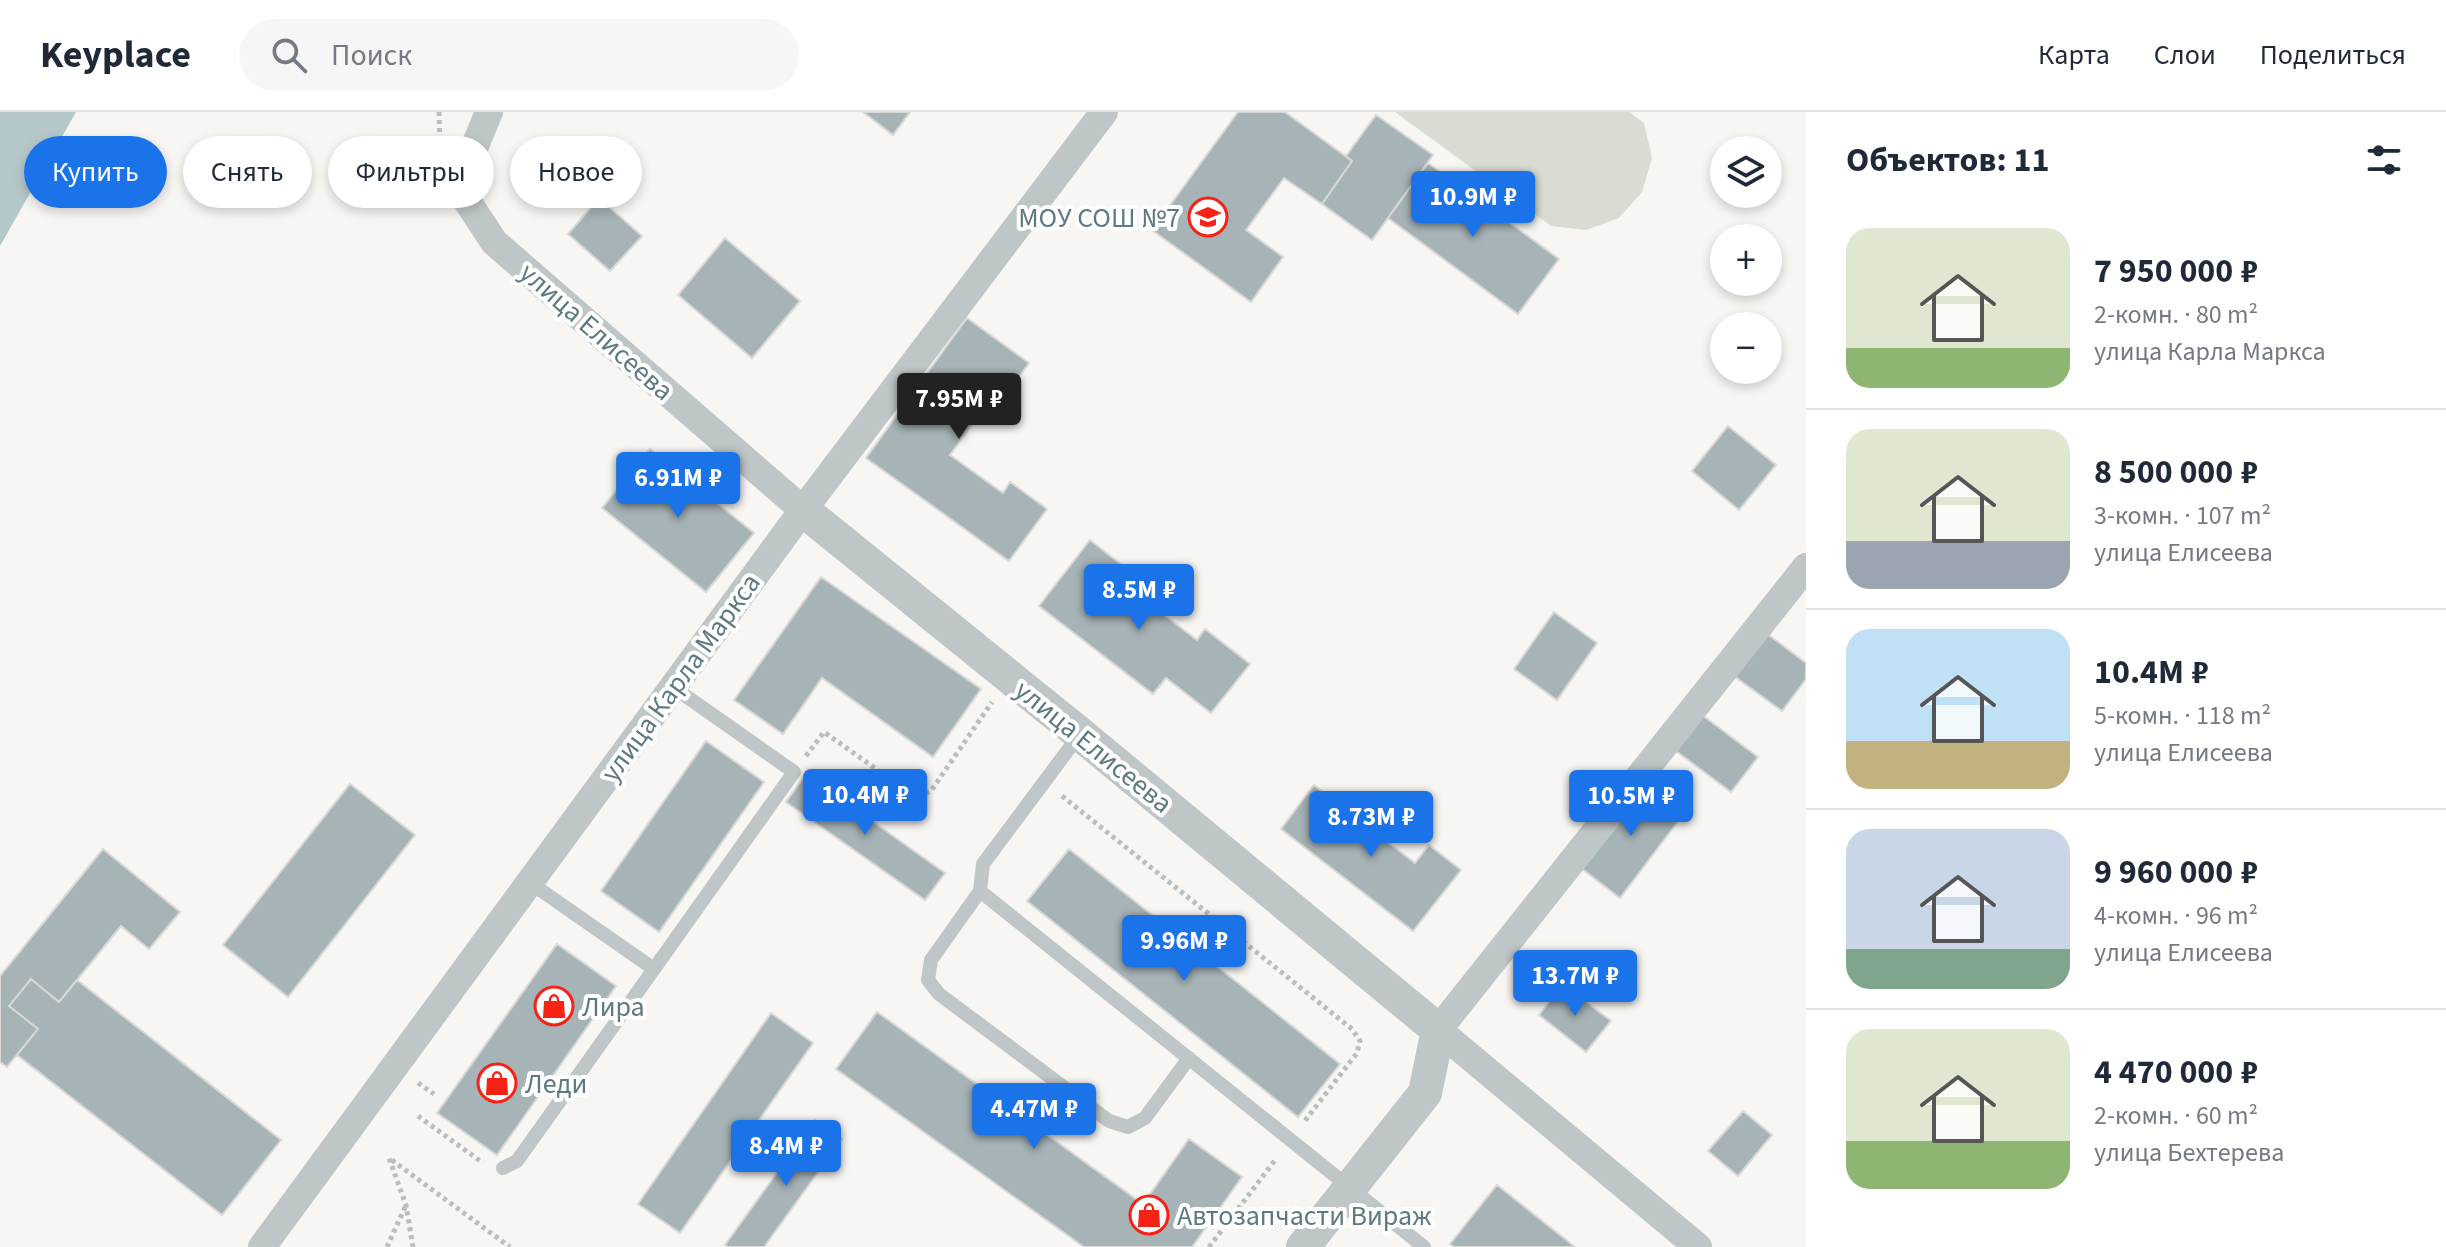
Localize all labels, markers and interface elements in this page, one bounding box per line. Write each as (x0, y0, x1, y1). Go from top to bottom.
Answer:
search box (239, 19, 799, 91)
text: Keyplace (40, 28, 191, 82)
icon: search (267, 33, 311, 77)
text: Поиск (331, 34, 412, 77)
text: Карта (2038, 35, 2110, 75)
text: Слои (2154, 35, 2216, 75)
text: Поделиться (2260, 35, 2406, 75)
chip: Купить (24, 136, 167, 208)
chip: Снять (183, 136, 312, 208)
chip: Фильтры (328, 136, 494, 208)
chip: Новое (510, 136, 642, 208)
map controls (1710, 136, 1782, 384)
button: layers (1710, 136, 1782, 208)
text: Объектов: 11 (1846, 136, 2049, 185)
icon: filters (2362, 138, 2406, 182)
pin: 10.9M ₽ (1399, 171, 1547, 239)
text: 10.9M ₽ (1429, 178, 1517, 215)
school or university icon: МОУ СОШ №7 (1187, 196, 1229, 238)
place label: МОУ СОШ №7 (1018, 198, 1180, 238)
button: + (1710, 224, 1782, 296)
text: 7 950 000 ₽ (2094, 247, 2258, 296)
street label: улица Елисеева (510, 253, 682, 410)
icon: home (1910, 260, 2006, 356)
text: 2-комн. · 80 m² (2094, 296, 2258, 333)
button: − (1710, 312, 1782, 384)
text: улица Карла Маркса (2094, 333, 2326, 370)
pin: 7.95M ₽ (885, 373, 1033, 441)
text: 7.95M ₽ (915, 380, 1003, 417)
text: 8 500 000 ₽ (2094, 448, 2258, 497)
pin: 6.91M ₽ (604, 452, 752, 520)
text: 6.91M ₽ (634, 459, 722, 496)
icon: home (1910, 461, 2006, 557)
text: 3-комн. · 107 m² (2094, 497, 2271, 534)
text: улица Елисеева (2094, 534, 2273, 571)
pin: 8.5M ₽ (1074, 564, 1204, 632)
street label: улица Карла Маркса (591, 565, 770, 790)
text: 8.5M ₽ (1102, 571, 1176, 608)
text: 10.4M ₽ (2094, 648, 2209, 697)
icon: home (1910, 661, 2006, 757)
street label: улица Елисеева (1006, 671, 1181, 823)
text: 5-комн. · 118 m² (2094, 697, 2271, 734)
text: улица Елисеева (2094, 734, 2273, 771)
pin: 10.4M ₽ (791, 769, 939, 837)
pin: 10.5M ₽ (1557, 770, 1705, 838)
text: 10.4M ₽ (821, 776, 909, 813)
text: 10.5M ₽ (1587, 777, 1675, 814)
pin: 8.73M ₽ (1297, 791, 1445, 859)
text: 8.73M ₽ (1327, 798, 1415, 835)
text: 9 960 000 ₽ (2094, 848, 2258, 897)
icon: home (1910, 861, 2006, 957)
text: 4-комн. · 96 m² (2094, 897, 2258, 934)
pin: 9.96M ₽ (1110, 915, 1258, 983)
text: 9.96M ₽ (1140, 922, 1228, 959)
text: улица Елисеева (2094, 934, 2273, 971)
pin: 13.7M ₽ (1501, 950, 1649, 1018)
text: 13.7M ₽ (1531, 957, 1619, 994)
shop icon: Лира (533, 985, 575, 1027)
place label: Лира (582, 987, 645, 1027)
text: 4 470 000 ₽ (2094, 1048, 2258, 1097)
icon: home (1910, 1061, 2006, 1157)
shop icon: Леди (476, 1062, 518, 1104)
place label: Леди (525, 1064, 587, 1104)
pin: 4.47M ₽ (960, 1083, 1108, 1151)
text: 4.47M ₽ (990, 1090, 1078, 1127)
text: 2-комн. · 60 m² (2094, 1097, 2258, 1134)
pin: 8.4M ₽ (721, 1120, 851, 1188)
text: 8.4M ₽ (749, 1127, 823, 1164)
text: улица Бехтерева (2094, 1134, 2284, 1171)
shop icon: Автозапчасти Вираж (1128, 1194, 1170, 1236)
place label: Автозапчасти Вираж (1177, 1196, 1431, 1236)

